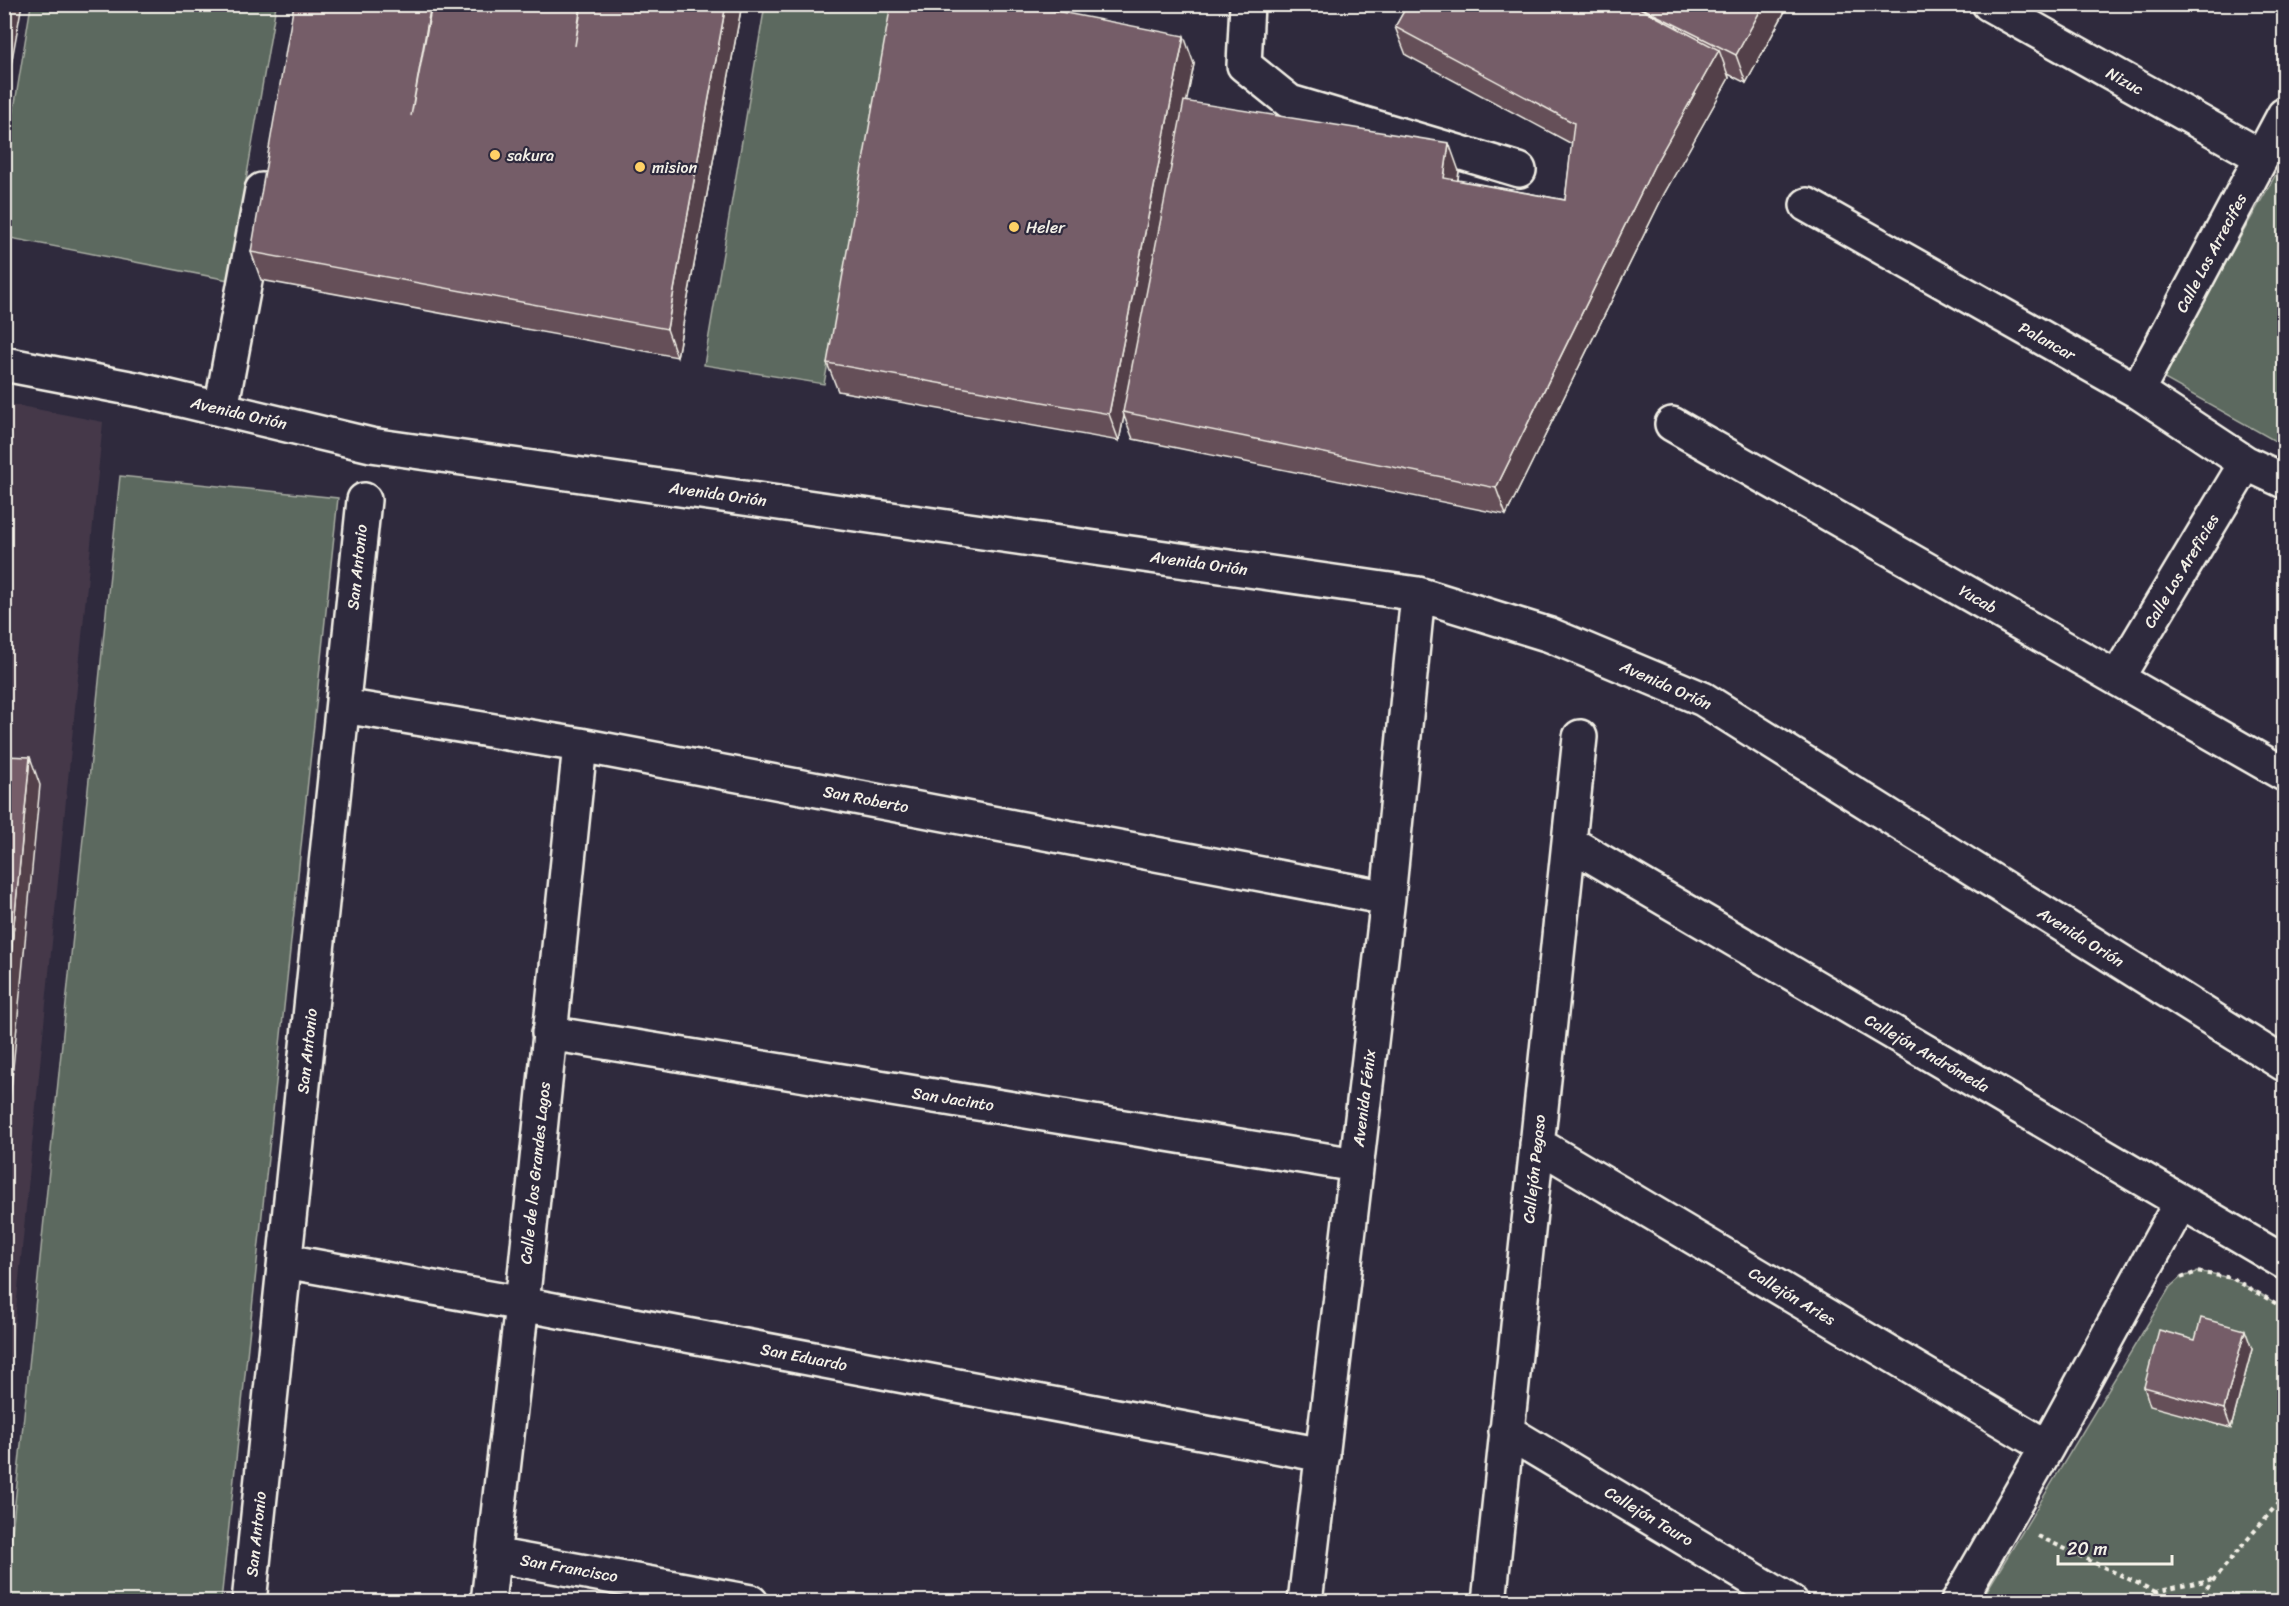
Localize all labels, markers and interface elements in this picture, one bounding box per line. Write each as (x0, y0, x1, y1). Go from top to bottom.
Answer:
street label: Nizuc (2101, 59, 2149, 103)
place label: sakura (506, 141, 554, 170)
marker: sakura (488, 148, 502, 162)
place label: mision (652, 153, 697, 182)
marker: mision (633, 160, 647, 174)
street label: Calle Los Arrecifes (2167, 187, 2255, 318)
place label: Heler (1026, 213, 1066, 242)
marker: Heler (1007, 220, 1021, 234)
street label: Palancar (2013, 313, 2082, 369)
street label: Avenida Orión (187, 388, 290, 438)
street label: Avenida Orión (667, 473, 769, 515)
street label: Calle Los Areficies (2135, 508, 2227, 634)
street label: San Antonio (338, 523, 376, 611)
street label: Avenida Orión (1148, 542, 1250, 584)
street label: Yucab (1953, 576, 2003, 622)
street label: Avenida Orión (1614, 651, 1717, 718)
street label: San Roberto (821, 777, 911, 821)
street label: Avenida Orión (2031, 898, 2131, 975)
street label: Callejón Andrómeda (1859, 1005, 1996, 1101)
street label: San Antonio (288, 1007, 326, 1095)
street label: Avenida Fénix (1344, 1047, 1384, 1149)
street label: San Jacinto (910, 1078, 996, 1120)
street label: Calle de los Grandes Lagos (511, 1080, 559, 1266)
street label: Callejón Pegaso (1514, 1113, 1554, 1225)
street label: Callejón Aries (1743, 1259, 1842, 1334)
street label: San Eduardo (758, 1334, 850, 1380)
street label: Callejón Tauro (1599, 1478, 1699, 1554)
street label: San Antonio (237, 1490, 275, 1578)
scale bar (2058, 1528, 2172, 1566)
text: 20 m (2067, 1533, 2107, 1565)
street label: San Francisco (518, 1545, 620, 1591)

